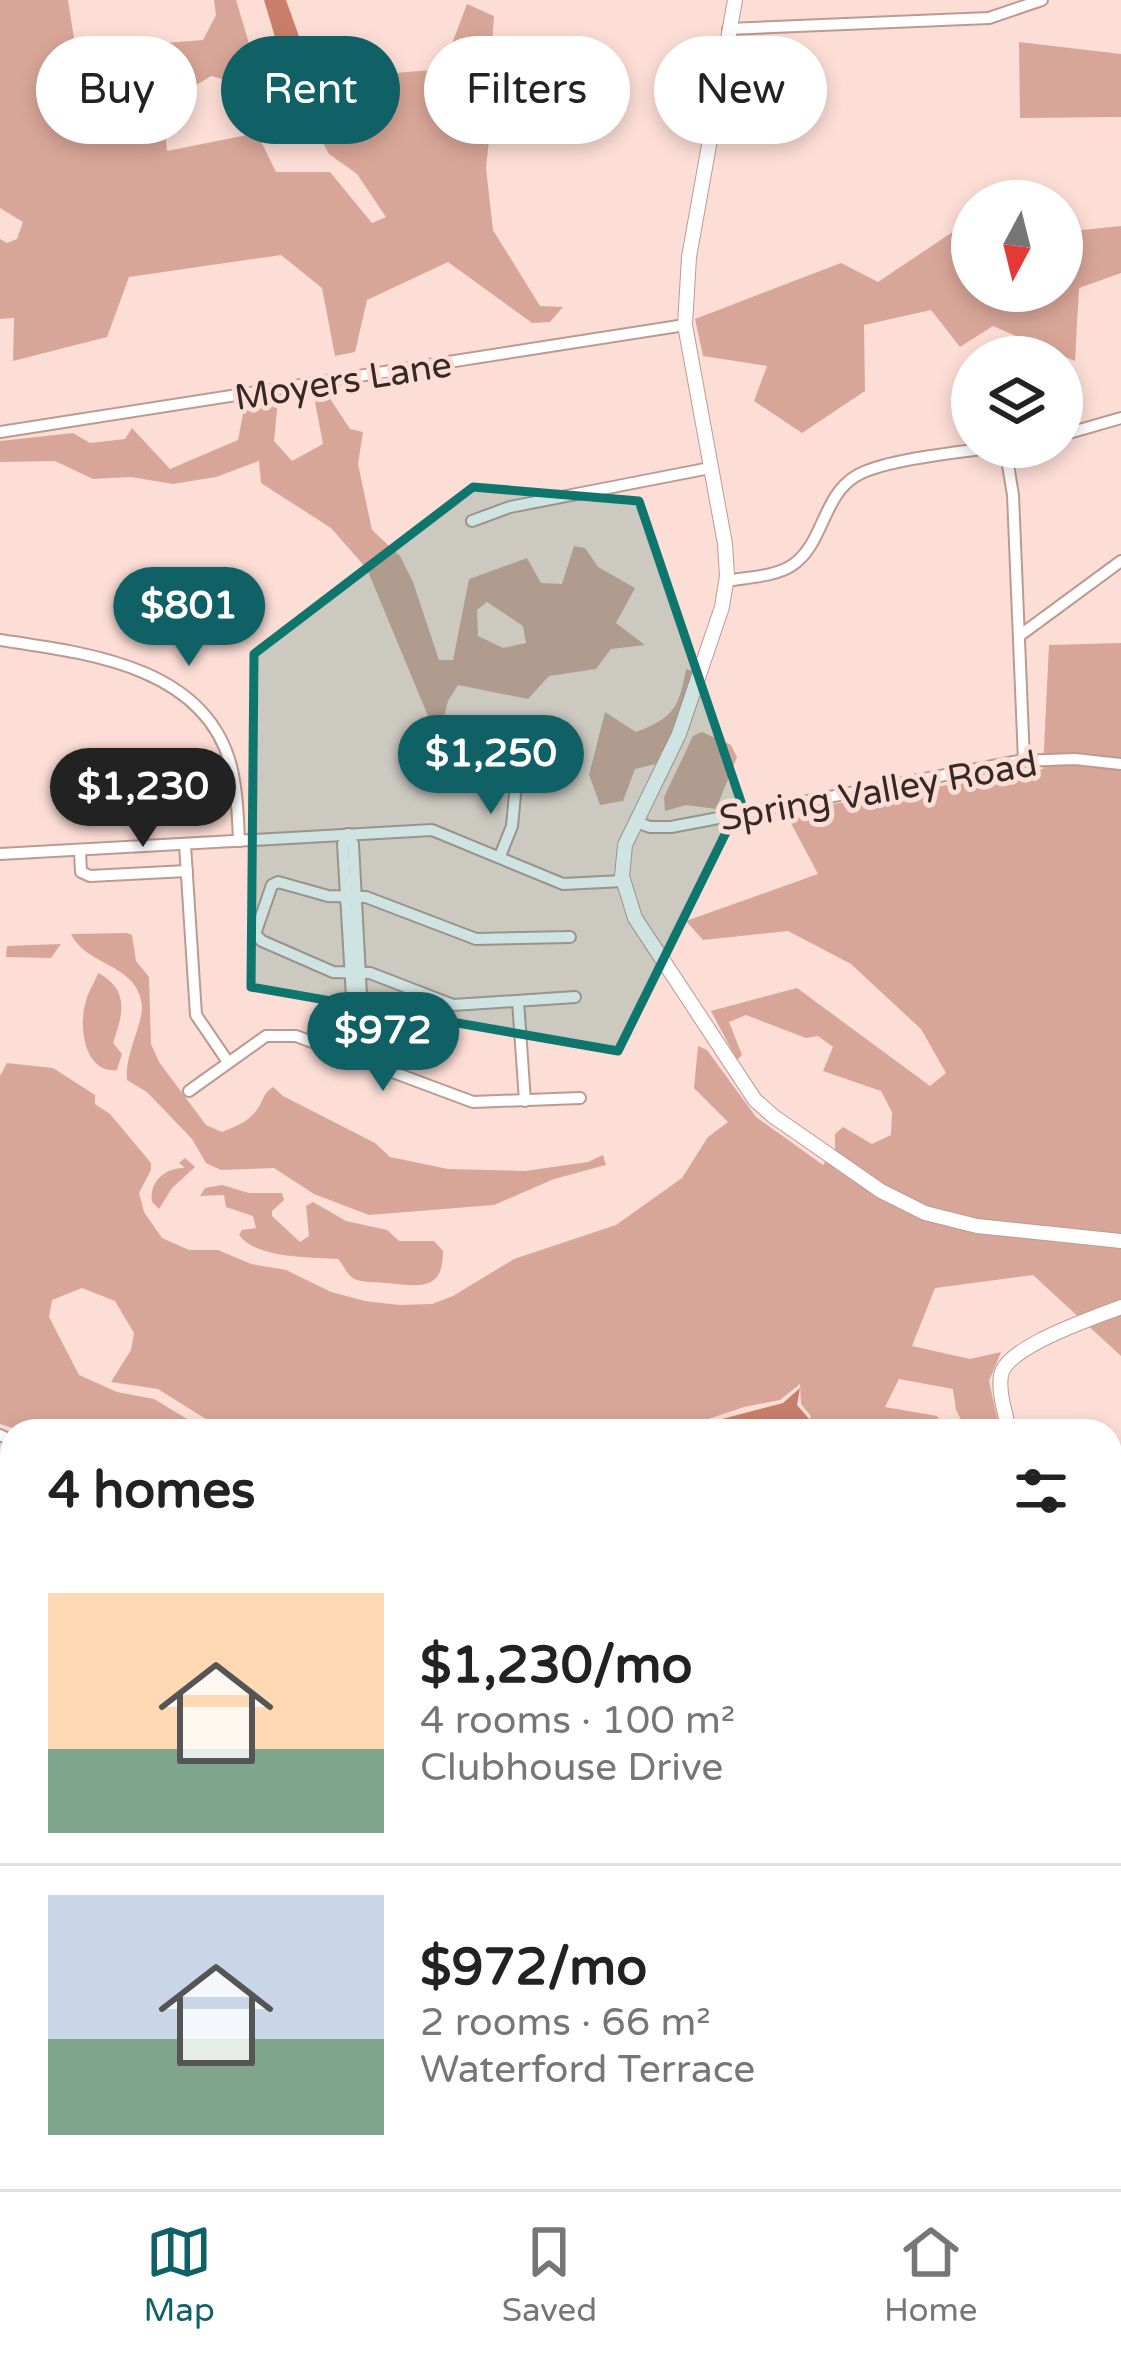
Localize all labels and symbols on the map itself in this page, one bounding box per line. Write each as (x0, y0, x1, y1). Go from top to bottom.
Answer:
north arrow (951, 180, 1083, 312)
street label: Moyers Lane (232, 343, 455, 420)
pin: $801 (118, 567, 260, 669)
pin: $1,250 (393, 715, 589, 817)
street label: Spring Valley Road (716, 742, 1040, 841)
pin: $1,230 (45, 748, 241, 850)
pin: $972 (312, 992, 454, 1094)

